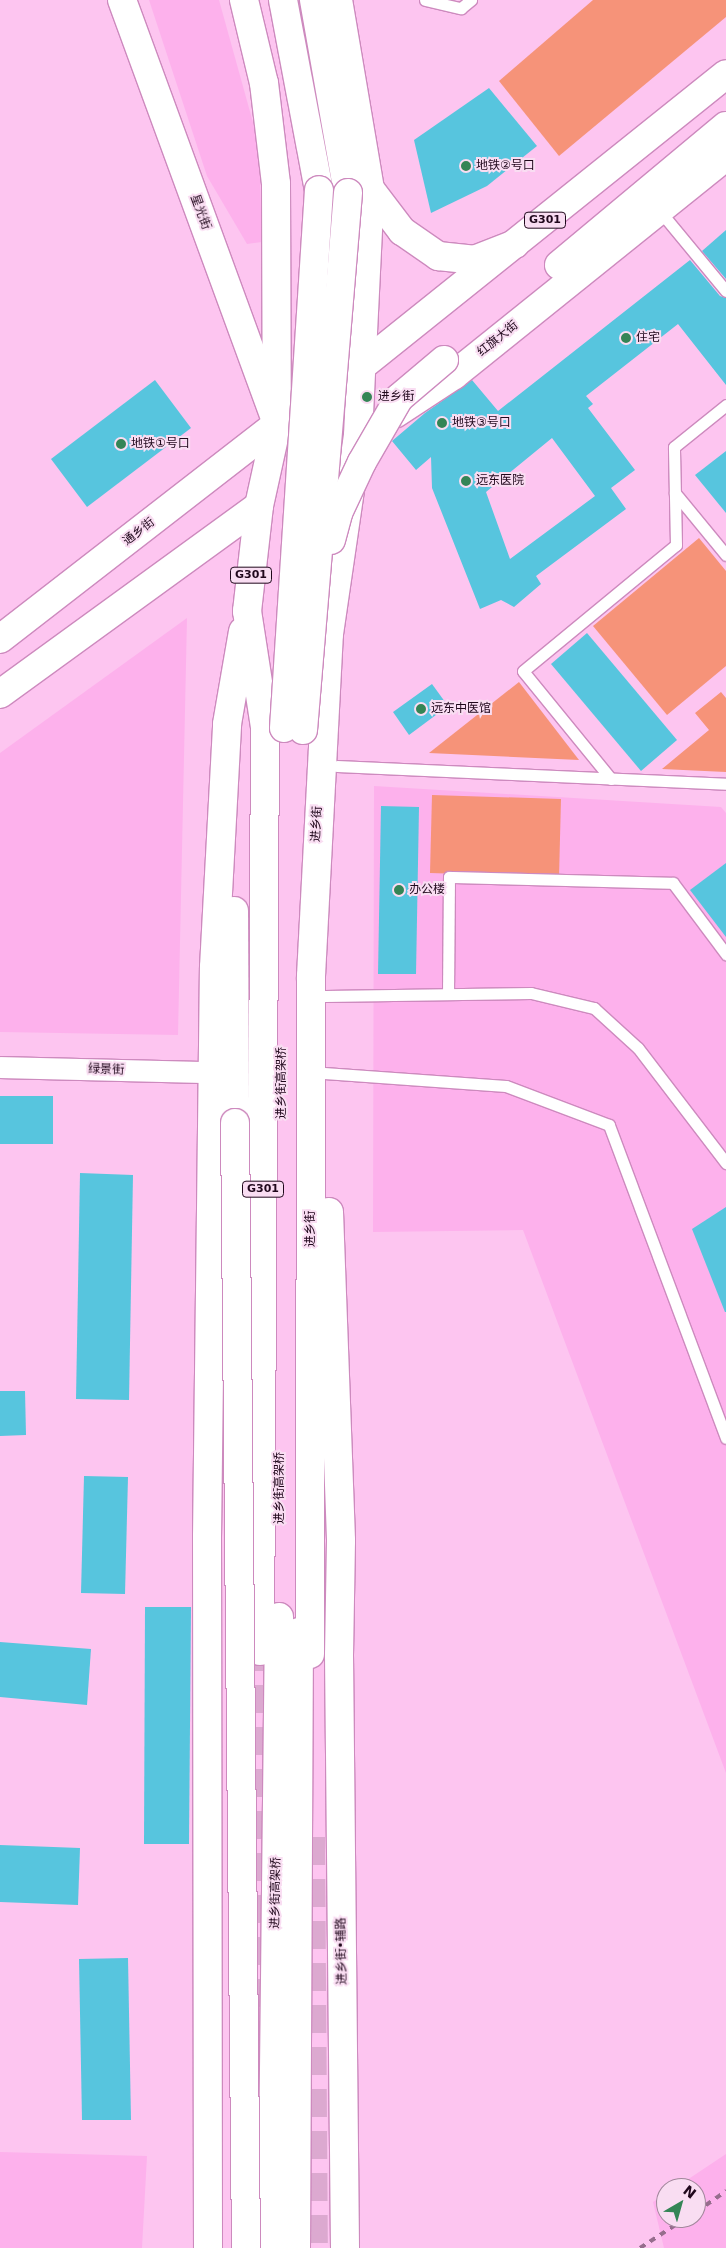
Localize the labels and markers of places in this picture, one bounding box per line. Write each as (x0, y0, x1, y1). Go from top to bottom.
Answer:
place label: 地铁②号口 (476, 159, 535, 173)
marker: 地铁②号口 (460, 160, 472, 172)
place label: 住宅 (636, 331, 660, 345)
marker: 住宅 (620, 332, 632, 344)
marker: 进乡街 (360, 390, 374, 404)
place label: 进乡街 (378, 390, 414, 404)
place label: 地铁③号口 (452, 416, 511, 430)
marker: 地铁③号口 (436, 417, 448, 429)
place label: 地铁①号口 (131, 437, 190, 451)
marker: 地铁①号口 (115, 438, 127, 450)
place label: 远东医院 (476, 474, 524, 488)
marker: 远东医院 (460, 475, 472, 487)
place label: 远东中医馆 (431, 702, 491, 716)
marker: 远东中医馆 (415, 703, 427, 715)
place label: 办公楼 (409, 883, 445, 897)
marker: 办公楼 (393, 884, 405, 896)

